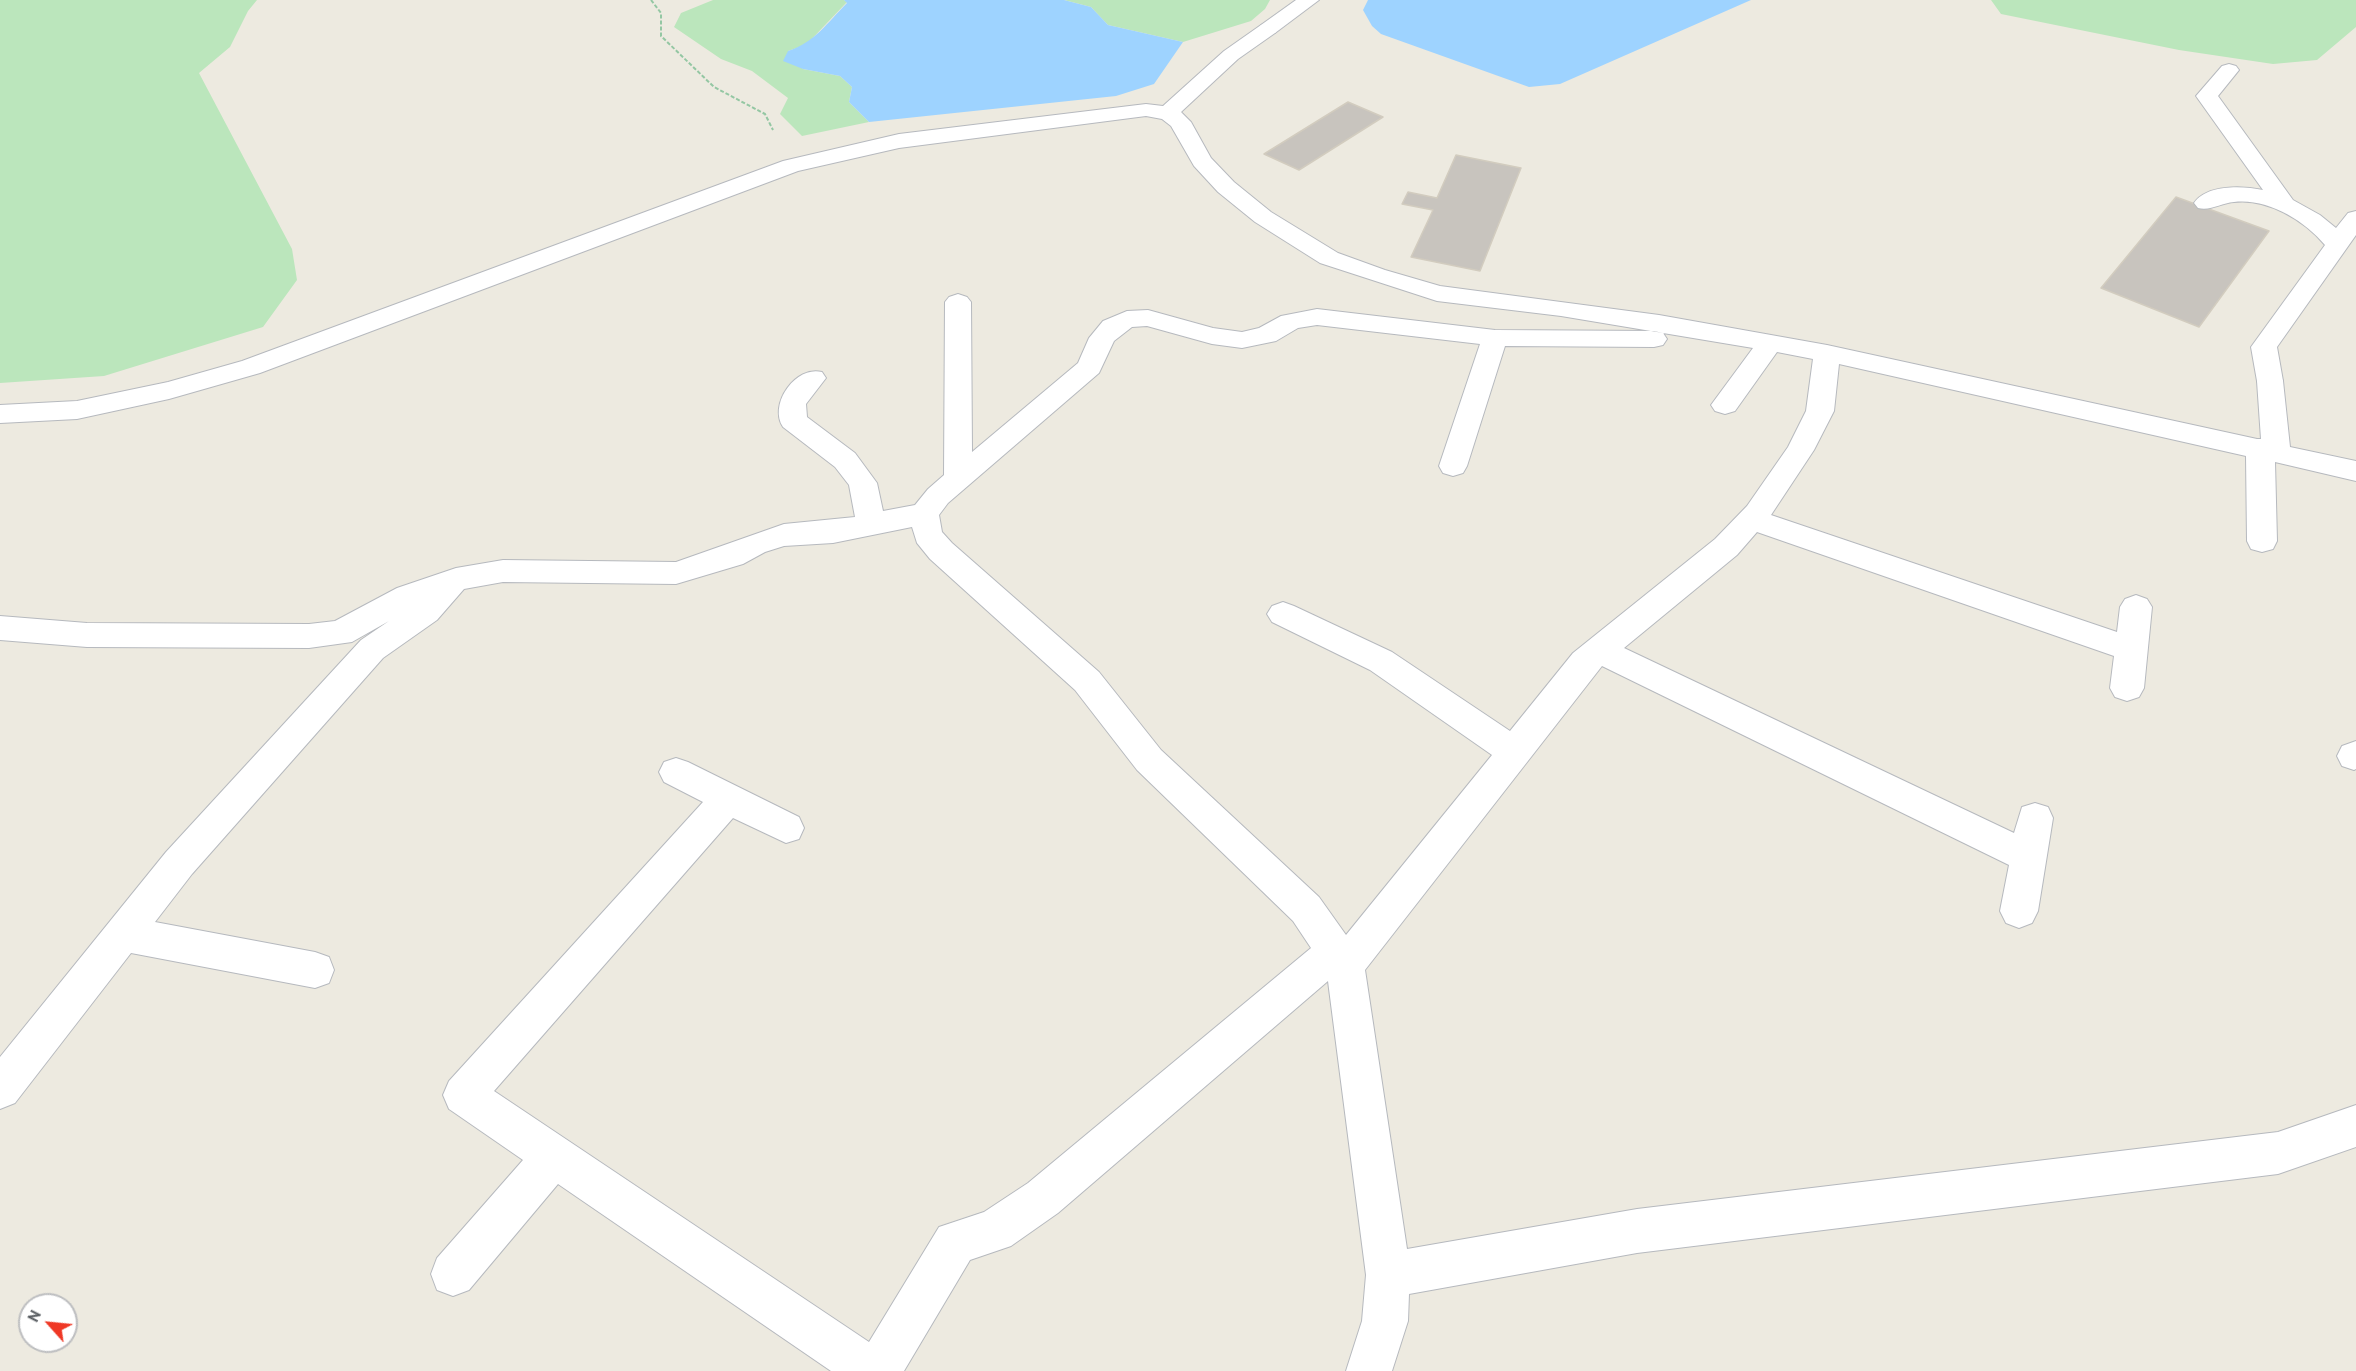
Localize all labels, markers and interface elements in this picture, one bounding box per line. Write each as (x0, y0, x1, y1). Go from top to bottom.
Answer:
north arrow (18, 1293, 78, 1353)
text: N (22, 1307, 45, 1325)

